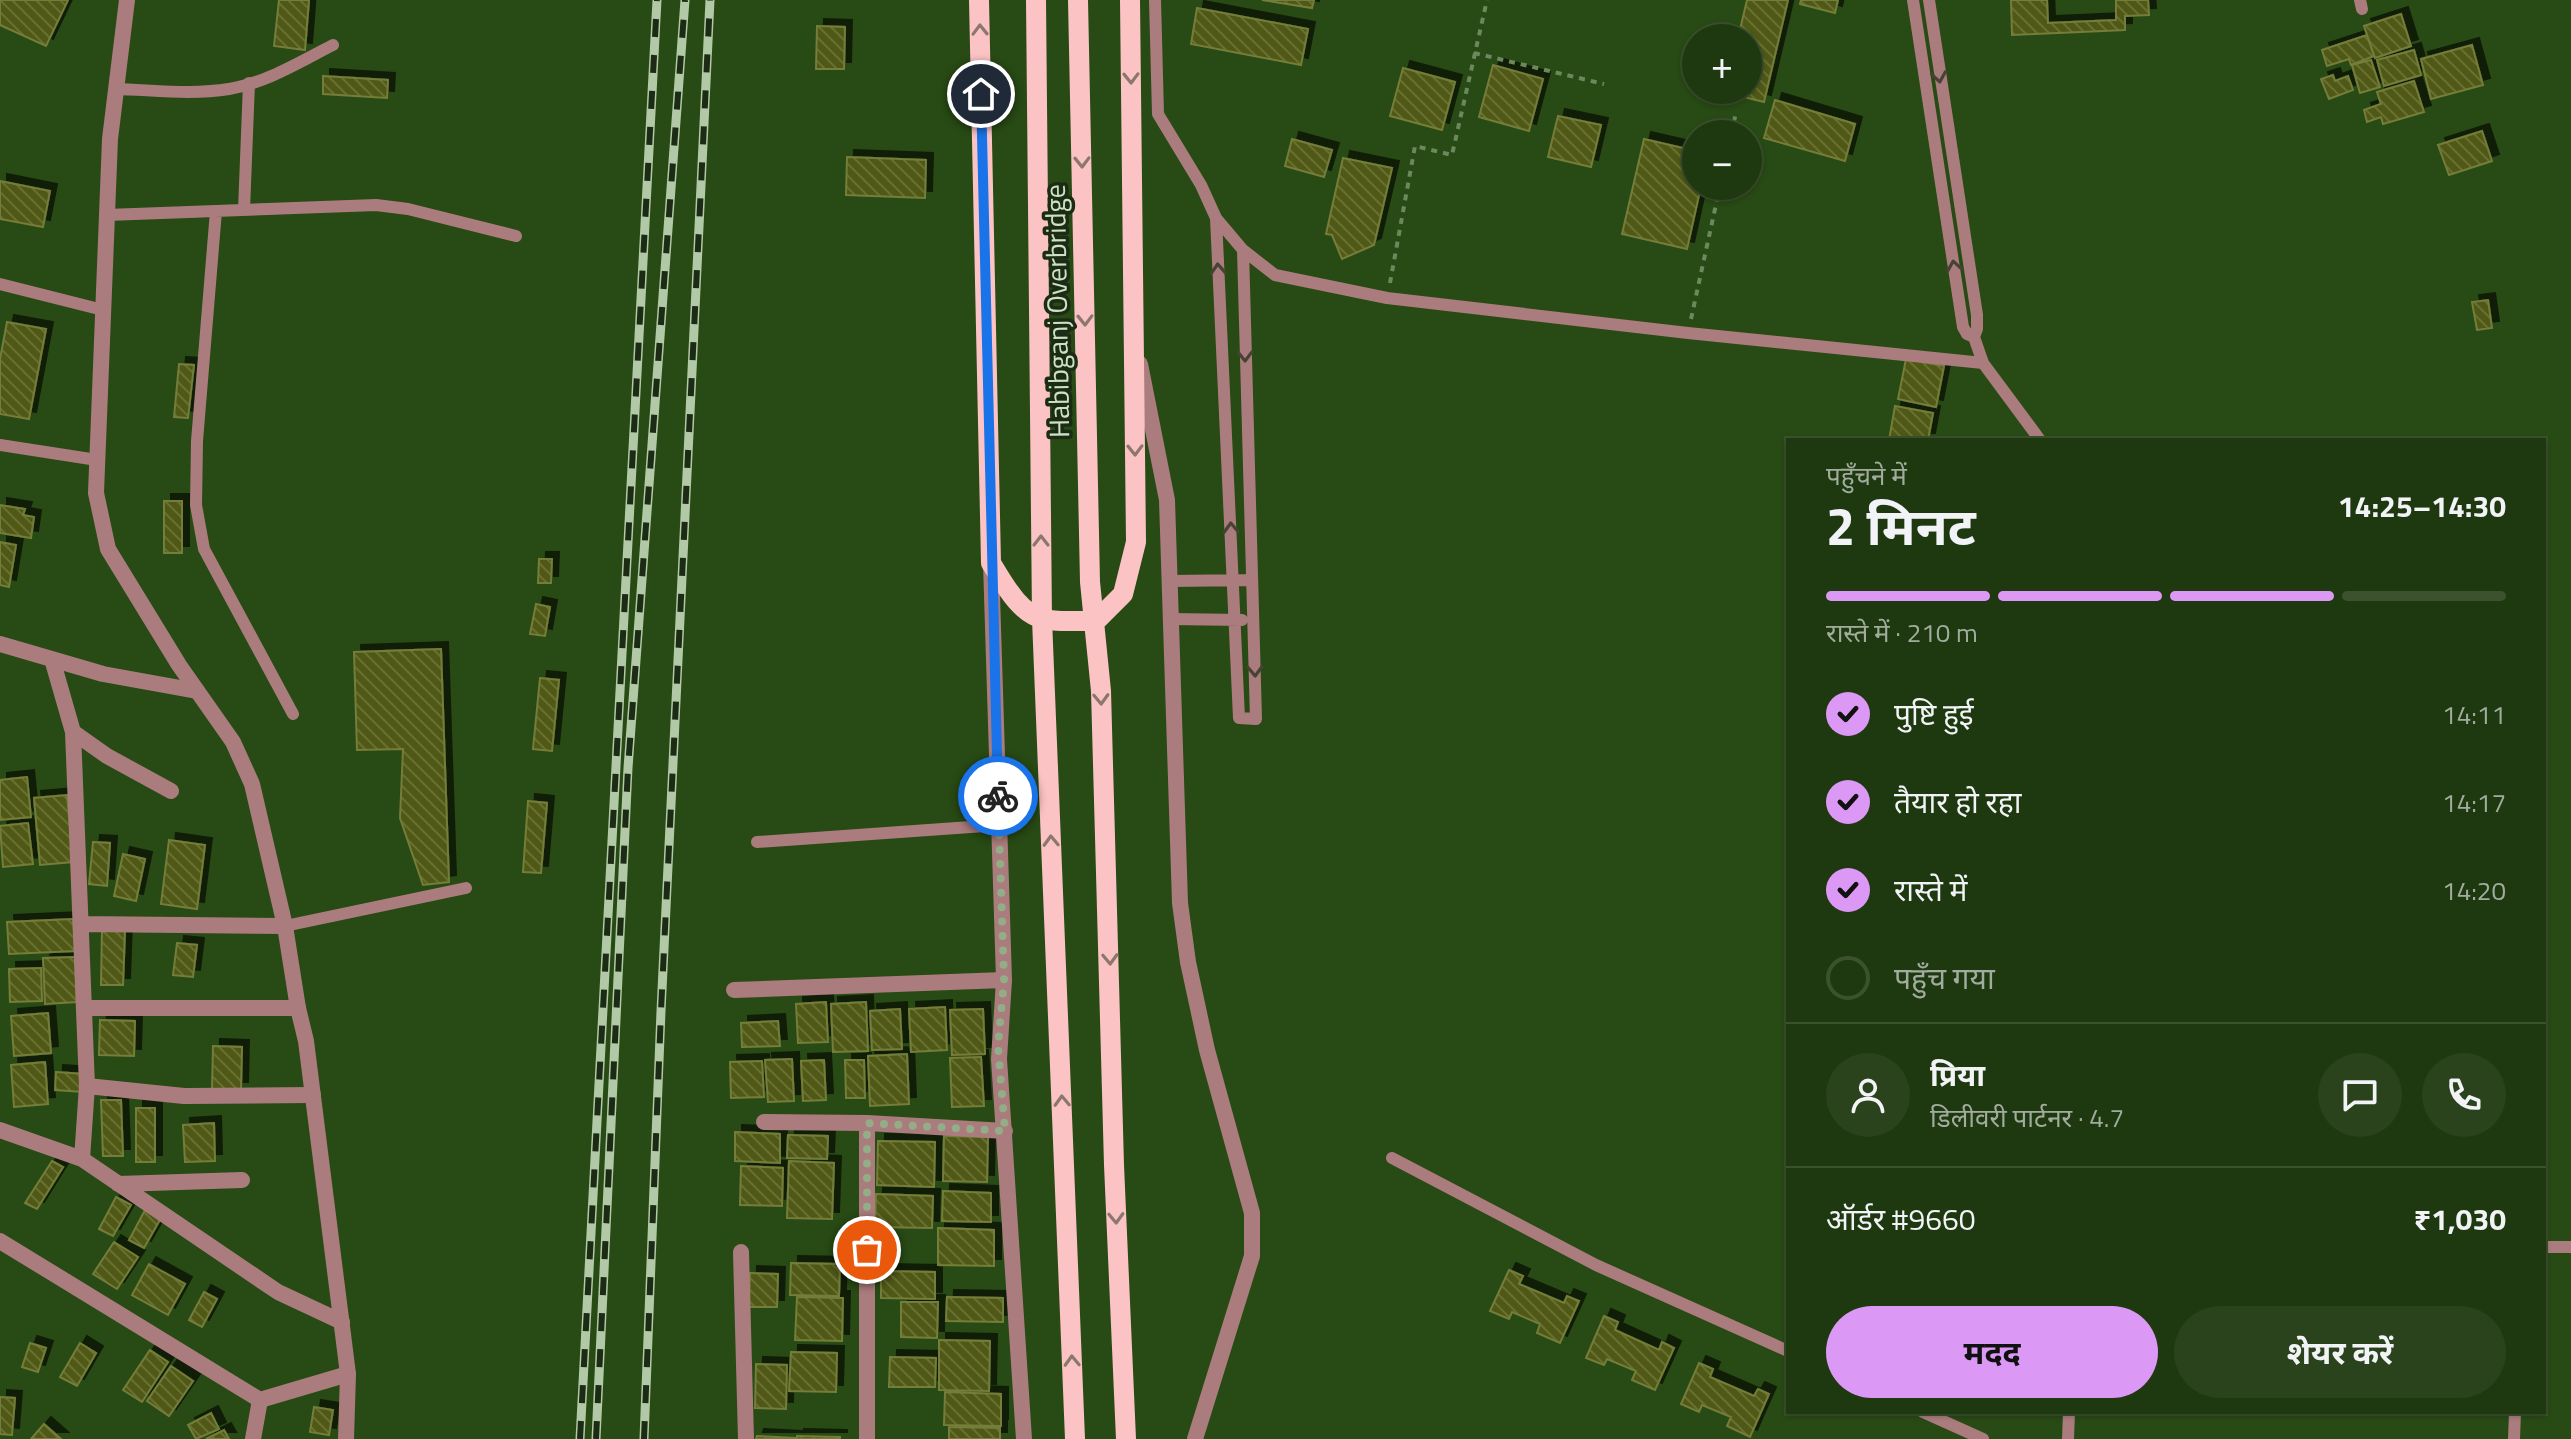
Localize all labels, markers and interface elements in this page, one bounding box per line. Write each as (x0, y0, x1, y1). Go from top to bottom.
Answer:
one-way arrow (971, 23, 988, 36)
map controls (1682, 24, 1762, 200)
button: + (1682, 24, 1762, 104)
pin (947, 60, 1015, 128)
one-way arrow (1930, 70, 1947, 84)
icon: home (959, 72, 1003, 116)
one-way arrow (1123, 72, 1140, 85)
button: − (1682, 120, 1762, 200)
one-way arrow (1073, 156, 1090, 169)
street label: Habibganj Overbridge (1033, 184, 1080, 438)
one-way arrow (1946, 259, 1963, 272)
one-way arrow (1210, 262, 1227, 275)
one-way arrow (1076, 314, 1094, 327)
one-way arrow (1237, 350, 1254, 363)
one-way arrow (1126, 444, 1144, 457)
text: पहुँचने में (1826, 456, 1907, 495)
text: 14:25–14:30 (2338, 483, 2506, 529)
text: 2 मिनट (1826, 486, 1976, 565)
one-way arrow (1222, 521, 1239, 534)
one-way arrow (1032, 534, 1050, 547)
text: रास्ते में · 210 m (1826, 613, 1978, 652)
one-way arrow (1246, 665, 1263, 678)
text: पुष्टि हुई (1894, 691, 1974, 737)
icon: check (1826, 692, 1870, 736)
one-way arrow (1093, 693, 1110, 706)
text: 14:11 (2442, 695, 2506, 734)
courier (958, 756, 1038, 836)
icon: bike (976, 774, 1020, 818)
text: तैयार हो रहा (1894, 779, 2021, 825)
icon: check (1826, 780, 1870, 824)
text: 14:17 (2442, 783, 2506, 822)
one-way arrow (1043, 834, 1060, 847)
text: रास्ते में (1894, 867, 1967, 913)
icon: check (1826, 868, 1870, 912)
text: 14:20 (2442, 871, 2506, 910)
one-way arrow (1101, 953, 1118, 966)
text: पहुँच गया (1894, 955, 1995, 1001)
text: प्रिया (1930, 1052, 1985, 1098)
button: person (1826, 1053, 1910, 1137)
button: chat (2318, 1053, 2402, 1137)
button: phone (2422, 1053, 2506, 1137)
one-way arrow (1054, 1094, 1071, 1107)
text: डिलीवरी पार्टनर · 4.7 (1930, 1098, 2124, 1137)
text: ऑर्डर #9660 (1826, 1196, 1976, 1242)
text: ₹1,030 (2414, 1196, 2506, 1242)
one-way arrow (1108, 1212, 1125, 1225)
pin (833, 1216, 901, 1284)
icon: bag (845, 1228, 889, 1272)
button: मदद (1826, 1306, 2158, 1398)
button: शेयर करें (2174, 1306, 2506, 1398)
one-way arrow (1064, 1354, 1081, 1367)

